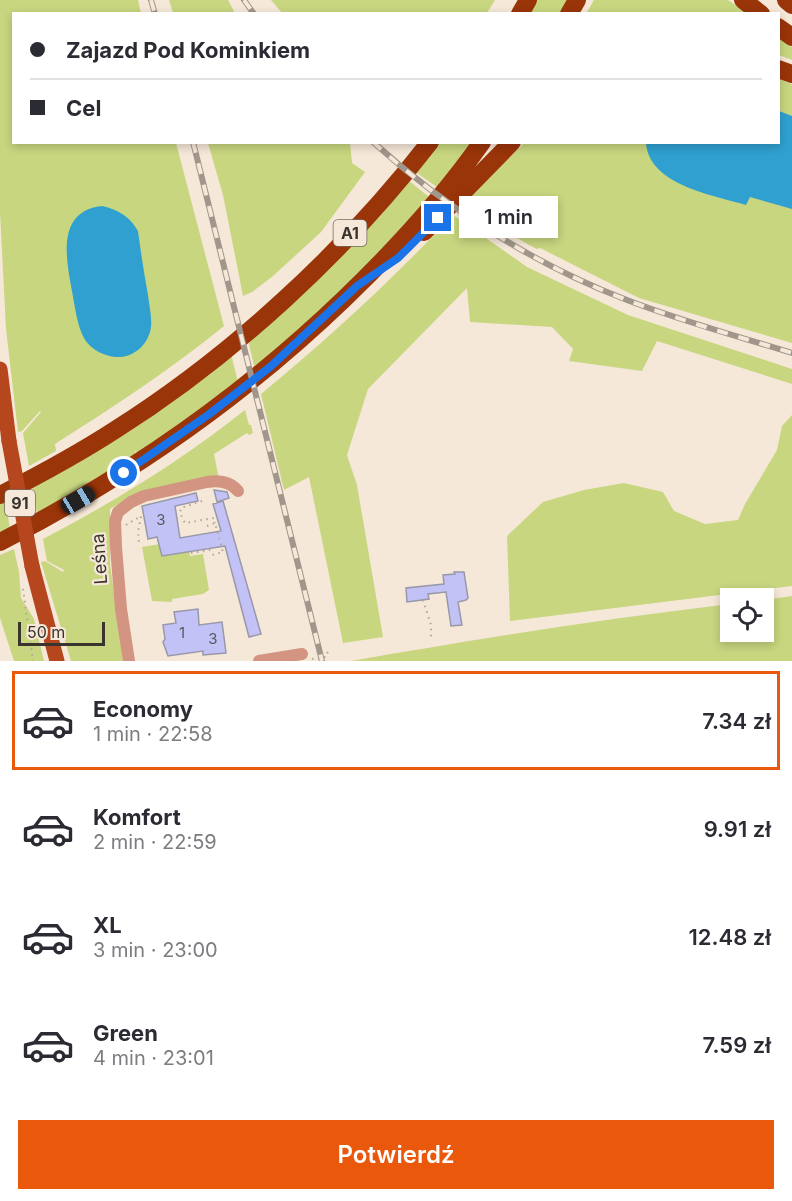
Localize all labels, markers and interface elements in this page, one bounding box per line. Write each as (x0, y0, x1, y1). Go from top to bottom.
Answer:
text: Zajazd Pod Kominkiem (66, 37, 310, 63)
text: Cel (66, 95, 101, 121)
callout: 1 min (459, 197, 558, 239)
route end (424, 204, 451, 231)
text: 1 min (484, 205, 533, 229)
road number: A1 (334, 220, 366, 246)
route start (110, 459, 137, 486)
car (58, 483, 98, 517)
road number: 91 (5, 490, 35, 516)
house number: 3 (156, 510, 166, 529)
street label: Leśna (87, 533, 111, 585)
map controls (720, 588, 774, 642)
button: locate (720, 588, 774, 642)
scale bar (18, 619, 105, 646)
text: 50 m (27, 622, 65, 642)
house number: 1 (179, 623, 185, 642)
house number: 3 (208, 629, 218, 648)
icon: car (21, 694, 75, 748)
text: Economy (93, 696, 193, 722)
text: 7.34 zł (702, 708, 771, 734)
text: 1 min · 22:58 (93, 722, 213, 746)
icon: car (21, 802, 75, 856)
text: Komfort (93, 804, 181, 830)
text: 9.91 zł (704, 816, 771, 842)
text: 2 min · 22:59 (93, 830, 217, 854)
icon: car (21, 910, 75, 964)
text: XL (93, 912, 122, 938)
text: 12.48 zł (688, 924, 771, 950)
text: 3 min · 23:00 (93, 938, 218, 962)
icon: car (21, 1018, 75, 1072)
text: Green (93, 1020, 158, 1046)
text: 7.59 zł (703, 1032, 771, 1058)
text: 4 min · 23:01 (93, 1046, 214, 1070)
button: Potwierdź (18, 1120, 774, 1189)

